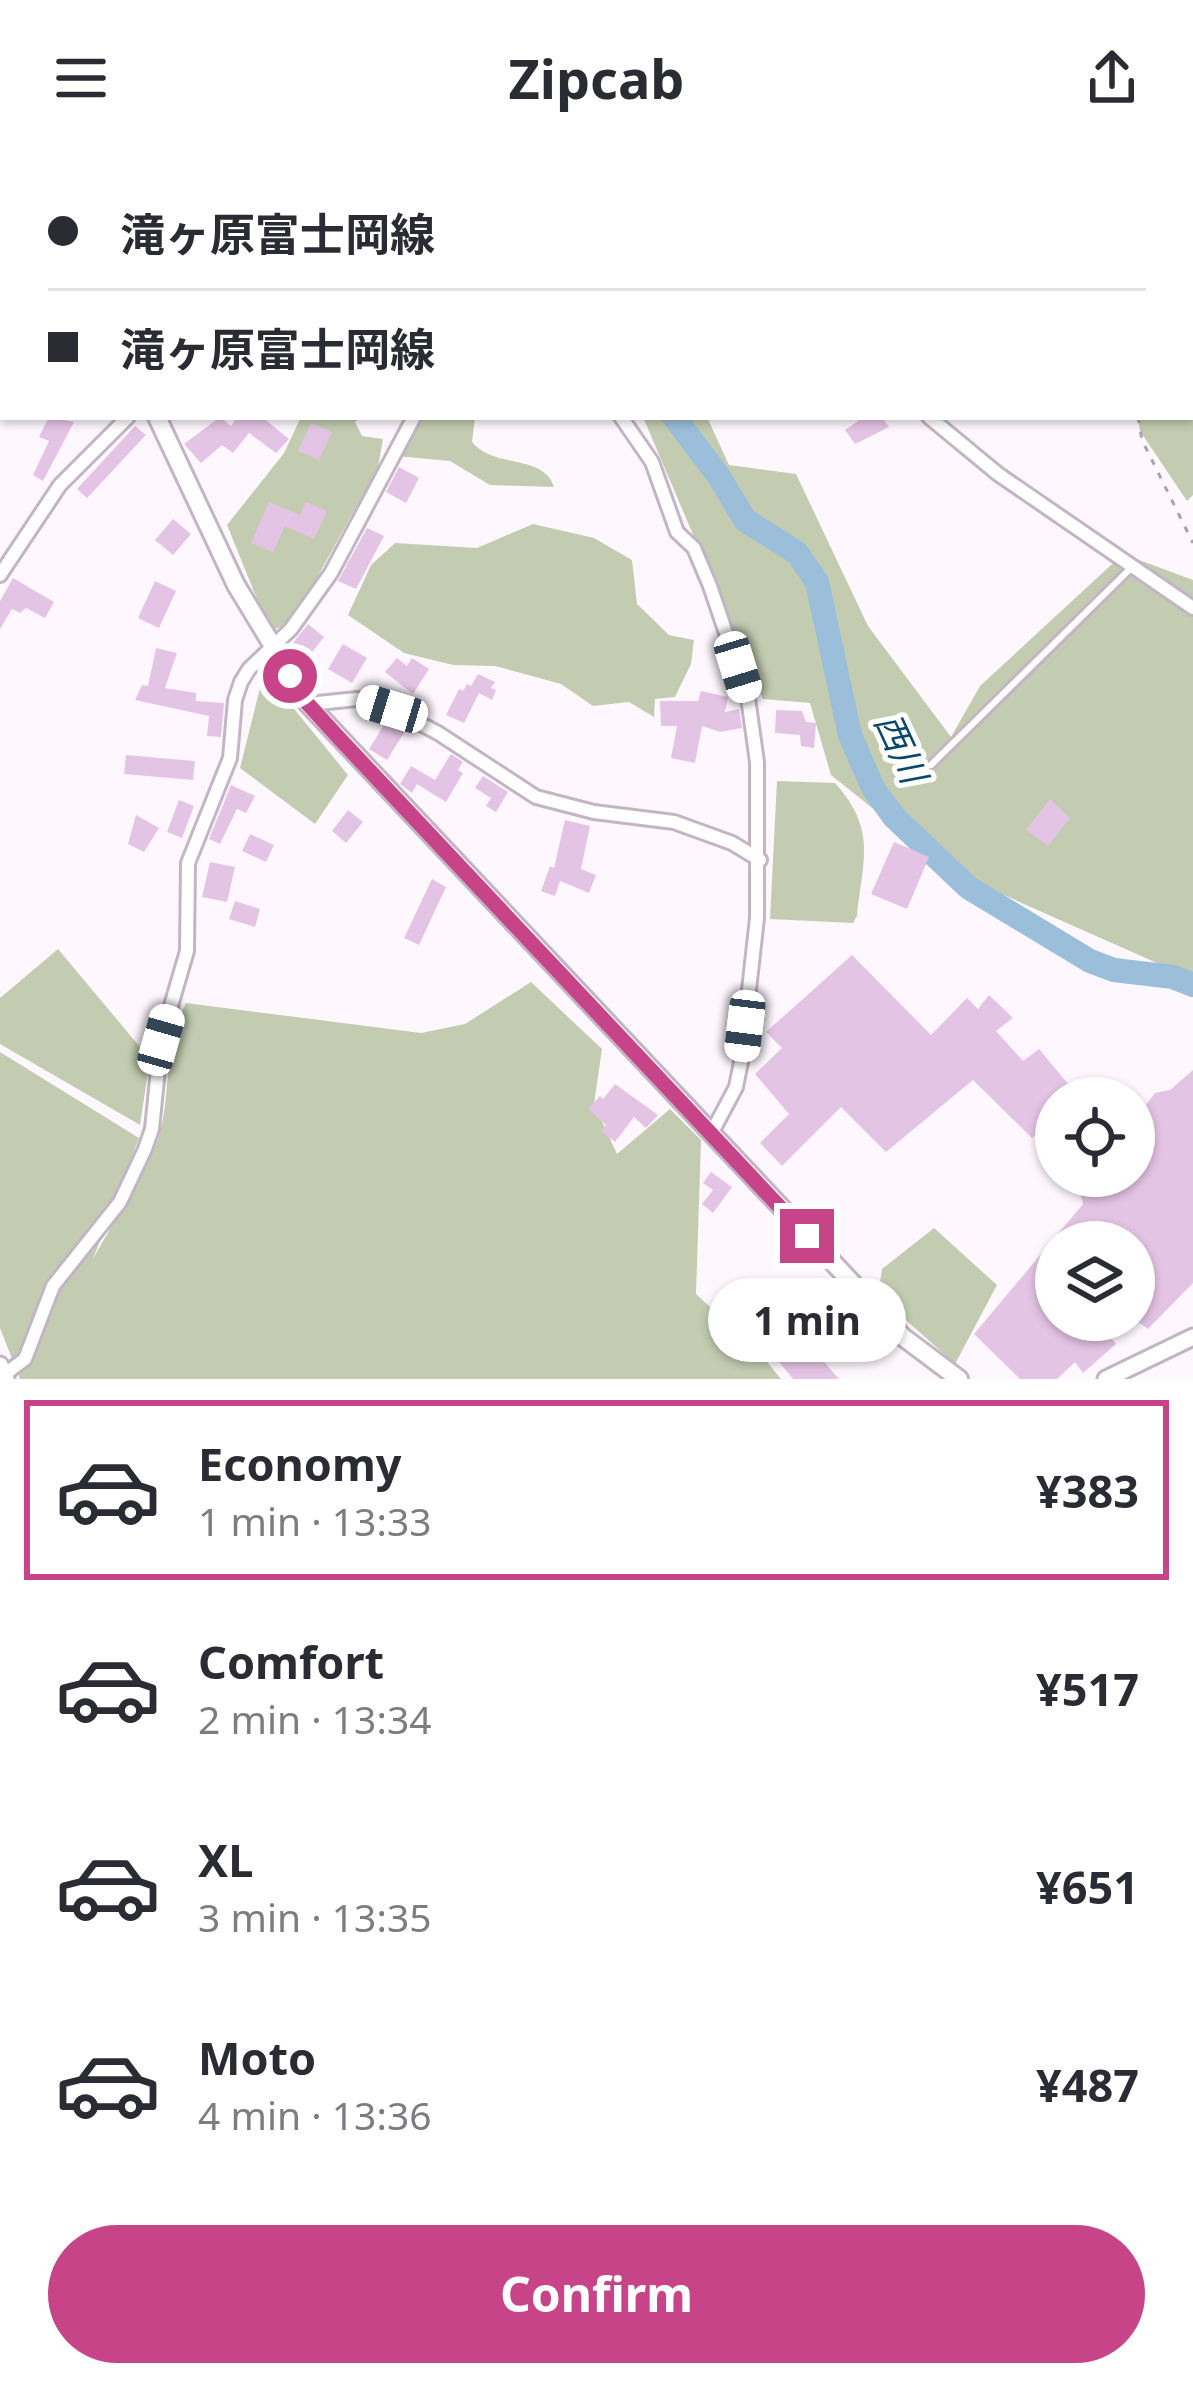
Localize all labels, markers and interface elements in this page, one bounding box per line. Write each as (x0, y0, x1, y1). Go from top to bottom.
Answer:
text: Zipcab (509, 41, 684, 115)
icon: menu (48, 45, 114, 111)
icon: share (1079, 45, 1145, 111)
text: 滝ヶ原富士岡線 (120, 203, 435, 264)
text: 滝ヶ原富士岡線 (120, 318, 435, 379)
car (710, 627, 766, 707)
route start (263, 649, 317, 703)
car (352, 681, 432, 737)
water label: 西川 (864, 705, 941, 794)
car (723, 988, 767, 1064)
car (134, 1000, 188, 1080)
map controls (1035, 1077, 1155, 1341)
button: locate (1035, 1077, 1155, 1197)
route end (780, 1209, 834, 1263)
button: layers (1035, 1221, 1155, 1341)
callout: 1 min (708, 1278, 906, 1362)
text: 1 min (753, 1293, 861, 1346)
text: Economy (198, 1433, 402, 1494)
icon: car (54, 1436, 162, 1544)
text: ¥383 (1036, 1460, 1139, 1521)
text: 1 min · 13:33 (198, 1494, 432, 1547)
text: Comfort (198, 1631, 384, 1692)
icon: car (54, 1634, 162, 1742)
text: ¥517 (1036, 1658, 1139, 1719)
text: 2 min · 13:34 (198, 1692, 432, 1745)
text: XL (198, 1829, 253, 1890)
icon: car (54, 1832, 162, 1940)
text: ¥651 (1036, 1856, 1139, 1917)
text: 3 min · 13:35 (198, 1890, 432, 1943)
text: Moto (198, 2027, 316, 2088)
icon: car (54, 2030, 162, 2138)
text: ¥487 (1036, 2054, 1139, 2115)
text: 4 min · 13:36 (198, 2088, 432, 2141)
button: Confirm (48, 2225, 1145, 2363)

